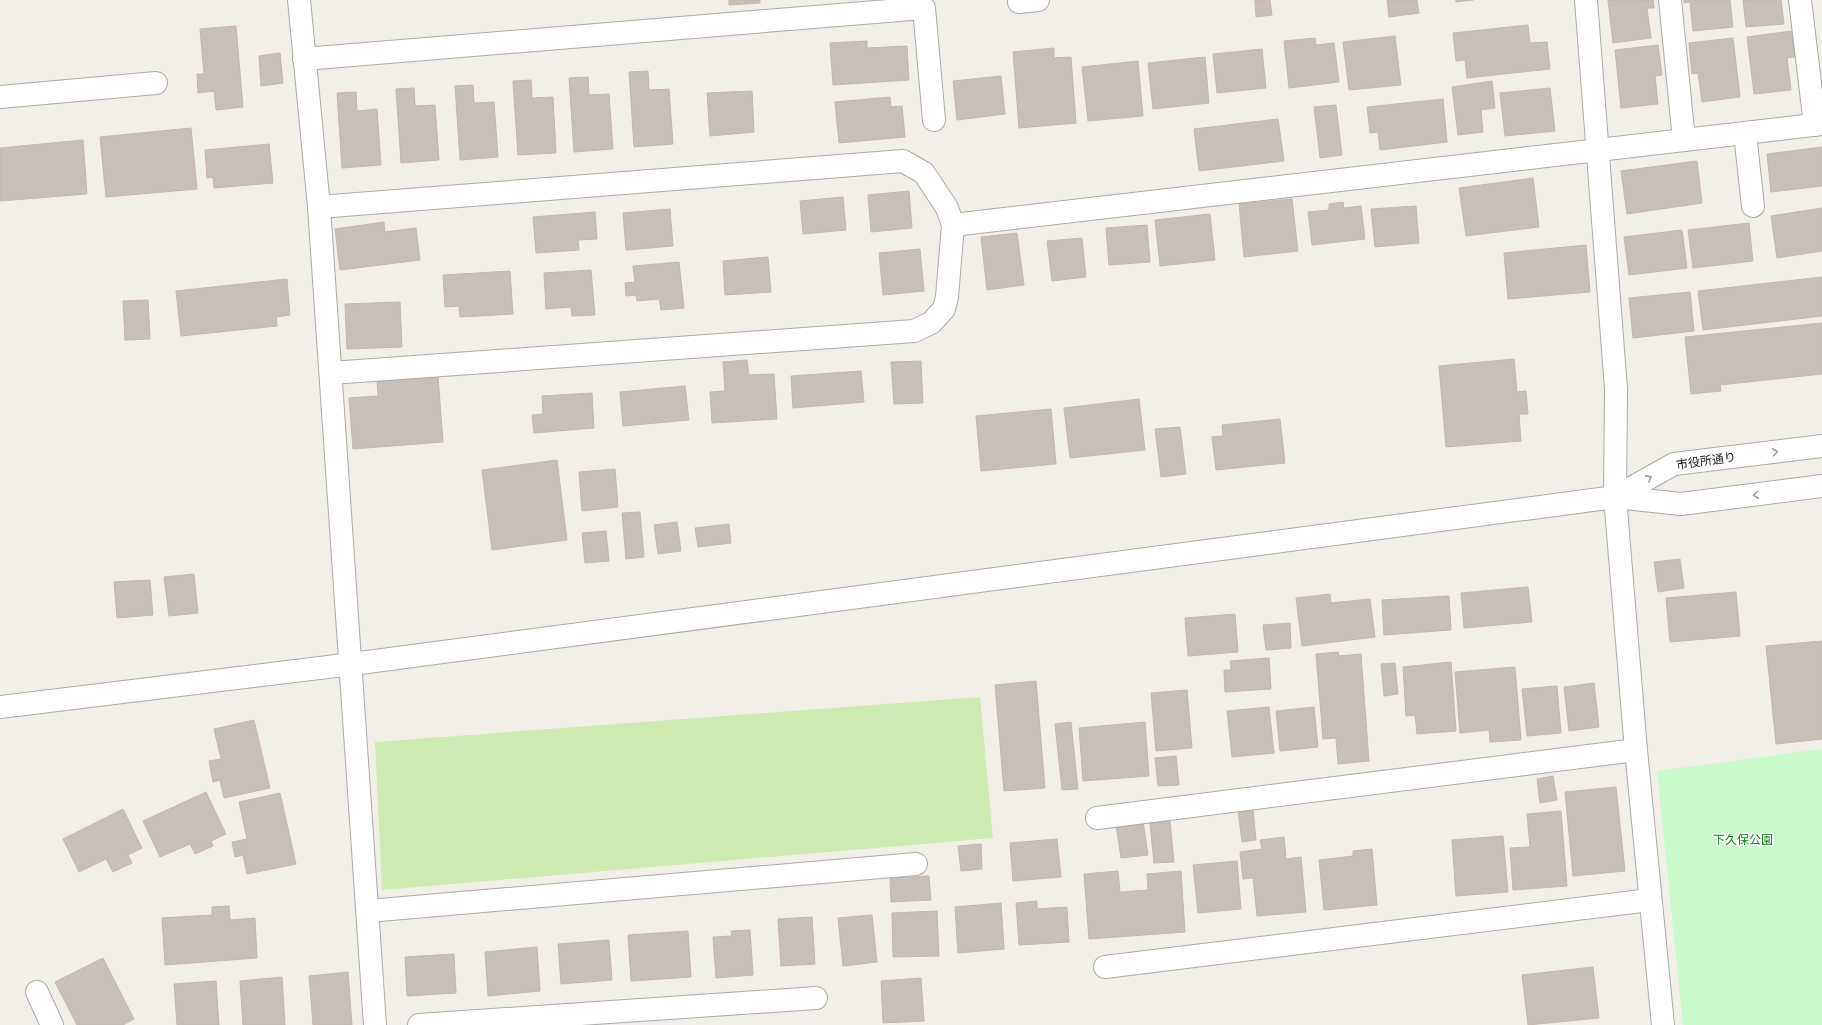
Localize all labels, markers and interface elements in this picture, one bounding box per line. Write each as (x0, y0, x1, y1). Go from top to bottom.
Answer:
one-way arrow (1772, 448, 1778, 457)
street label: 市役所通り (1675, 450, 1737, 472)
one-way arrow (1645, 475, 1652, 483)
one-way arrow (1752, 490, 1759, 499)
park label: 下久保公園 (1713, 833, 1773, 847)

